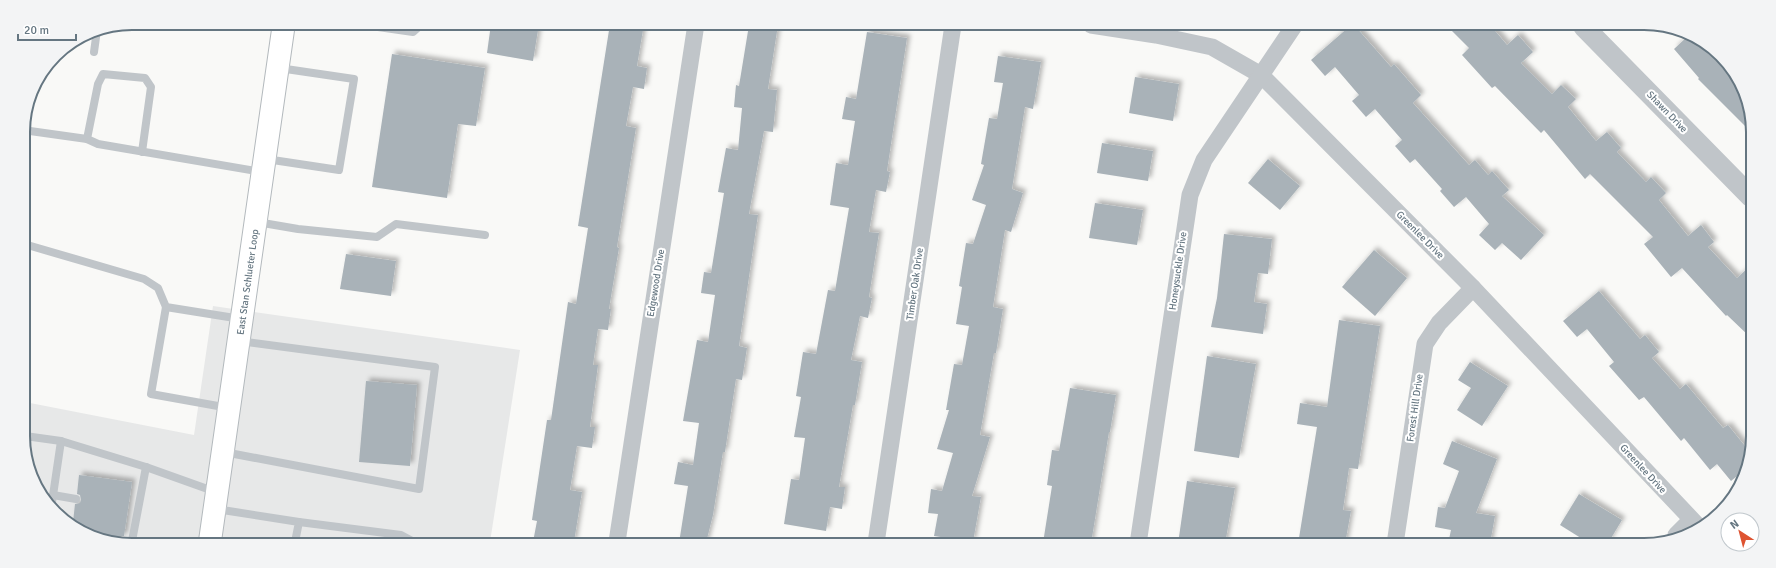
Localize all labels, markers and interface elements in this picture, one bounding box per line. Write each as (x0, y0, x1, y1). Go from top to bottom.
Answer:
scale bar (18, 16, 76, 42)
text: 20 m (24, 23, 49, 38)
street label: Shawn Drive (1644, 89, 1690, 135)
street label: Greenlee Drive (1394, 209, 1446, 261)
street label: East Stan Schlueter Loop (235, 228, 261, 336)
street label: Honeysuckle Drive (1167, 231, 1189, 311)
street label: Timber Oak Drive (904, 247, 926, 321)
street label: Edgewood Drive (645, 248, 667, 318)
street label: Forest Hill Drive (1404, 373, 1426, 443)
street label: Greenlee Drive (1617, 442, 1669, 496)
north arrow (1720, 512, 1760, 552)
text: N (1727, 517, 1741, 532)

